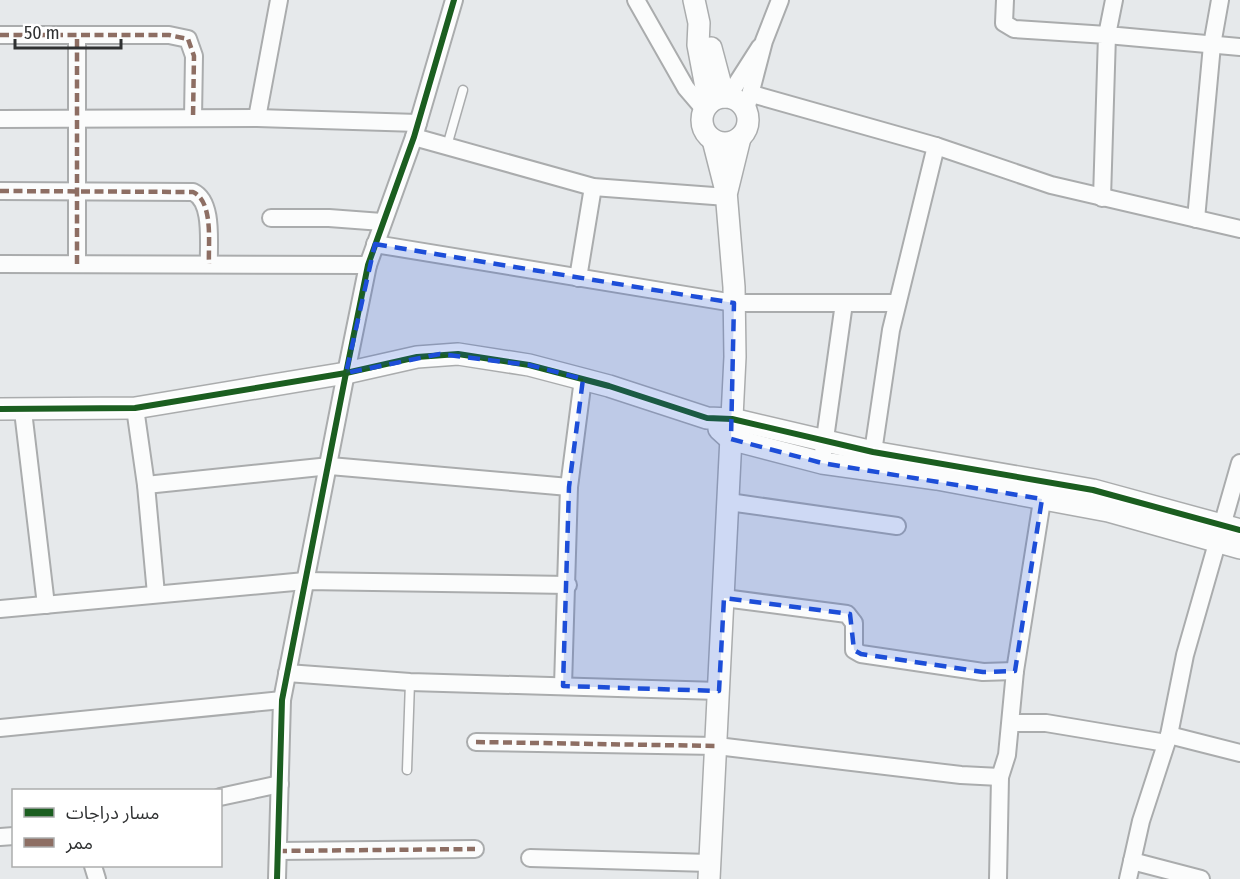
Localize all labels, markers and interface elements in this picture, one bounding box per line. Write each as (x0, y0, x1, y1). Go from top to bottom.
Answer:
scale bar (15, 12, 122, 50)
text: 50 m (24, 22, 60, 44)
legend (12, 789, 222, 867)
text: مسار دراجات (66, 802, 160, 824)
text: ممر (65, 832, 93, 854)

